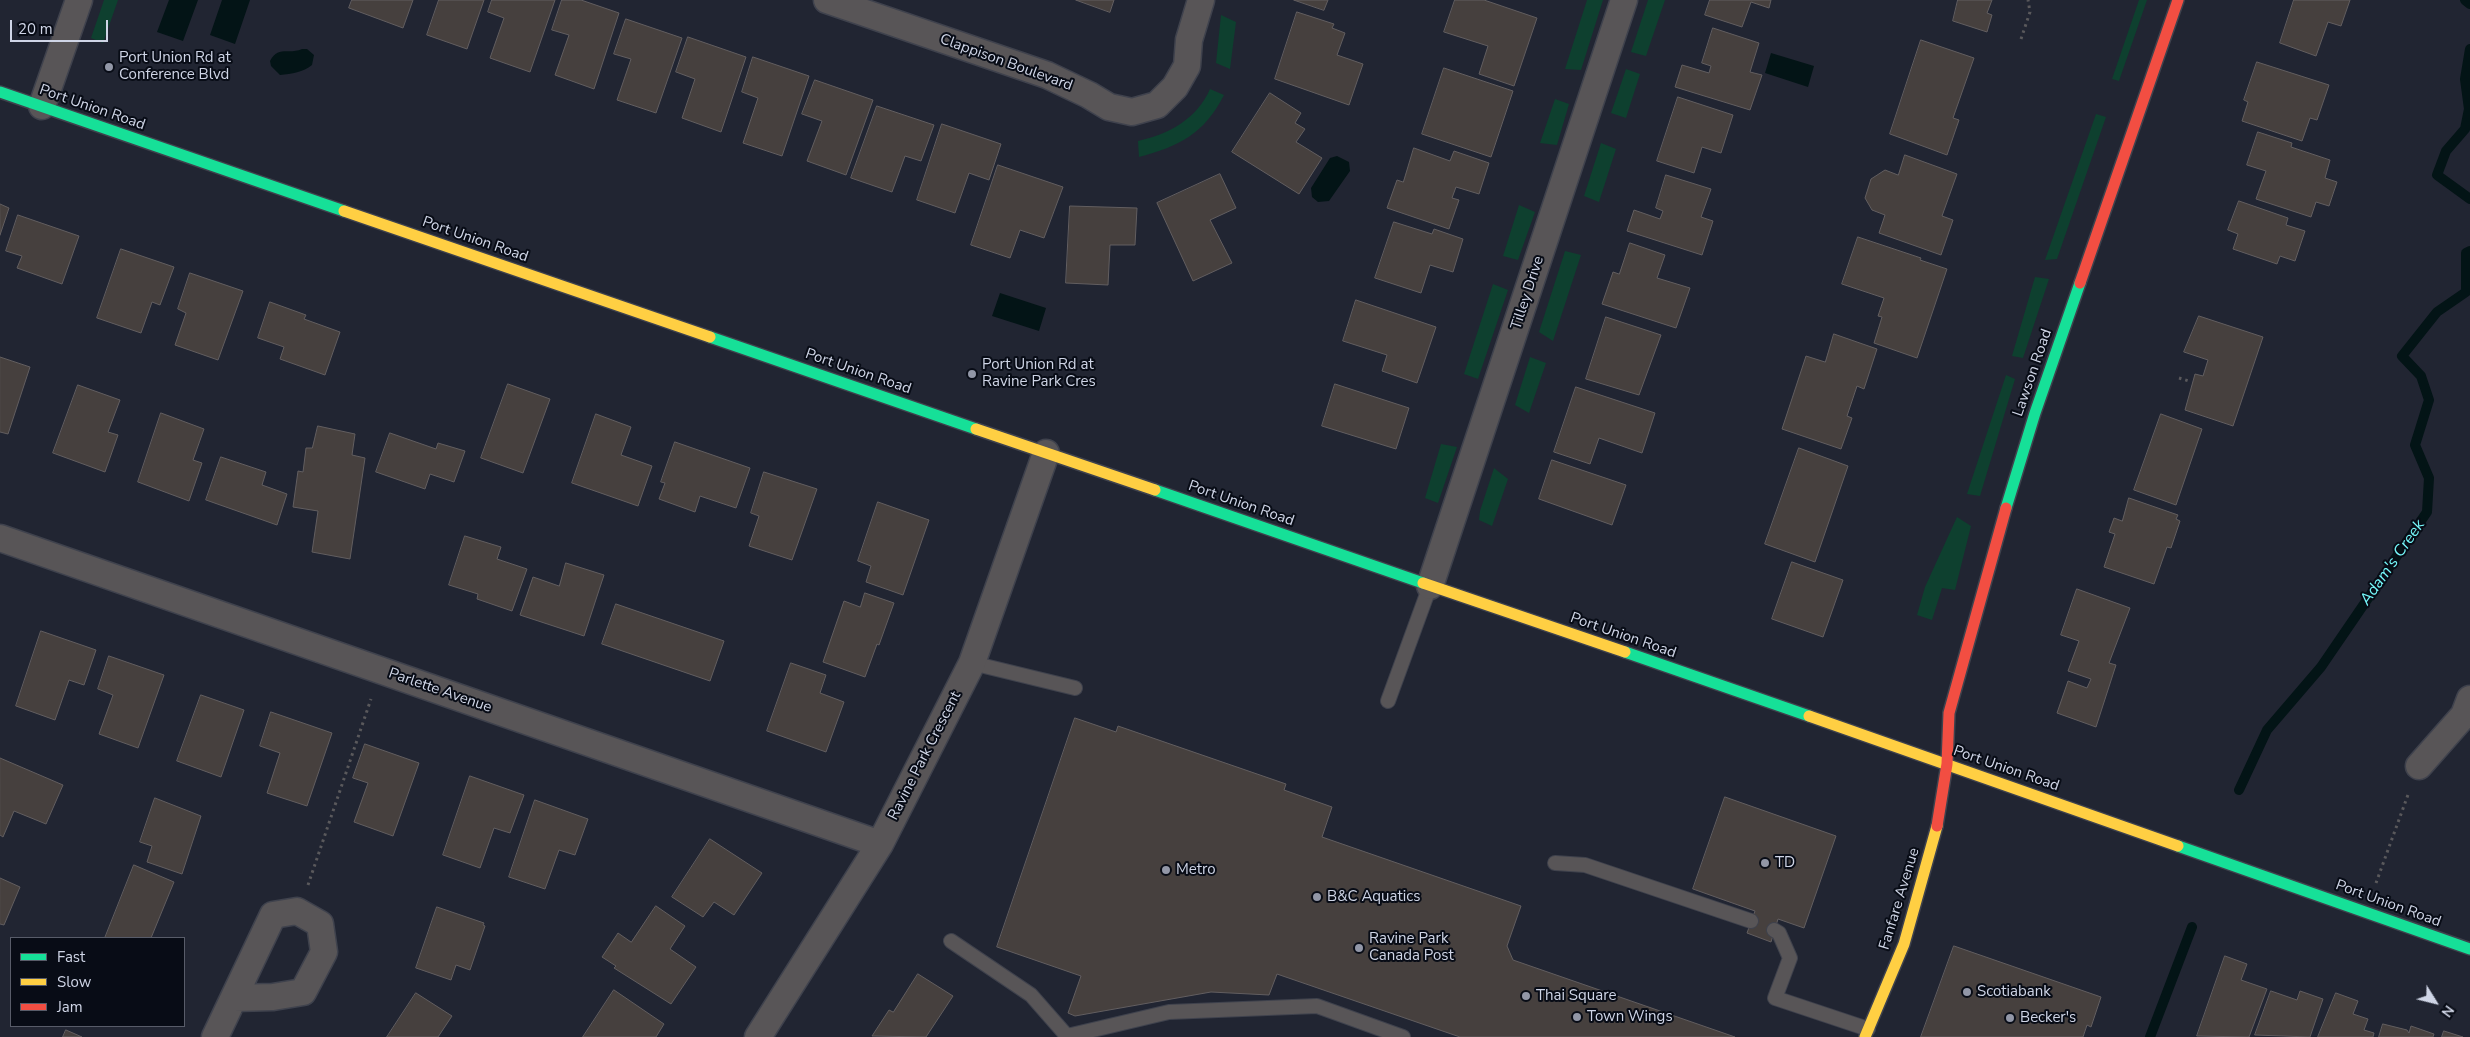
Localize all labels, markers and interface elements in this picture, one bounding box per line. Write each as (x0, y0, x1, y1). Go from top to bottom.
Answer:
scale bar (12, 10, 110, 42)
text: 20 m (18, 19, 53, 39)
street label: Clappison Boulevard (937, 31, 1075, 95)
place label: Port Union Rd at Conference Blvd (119, 49, 231, 84)
marker: Port Union Rd at Conference Blvd (103, 61, 115, 73)
street label: Port Union Road (37, 81, 147, 135)
street label: Port Union Road (420, 213, 530, 267)
street label: Tilley Drive (1508, 254, 1548, 332)
street label: Lawson Road (2010, 327, 2056, 419)
street label: Port Union Road (803, 345, 913, 399)
place label: Port Union Rd at Ravine Park Cres (982, 356, 1096, 391)
marker: Port Union Rd at Ravine Park Cres (966, 368, 978, 380)
street label: Port Union Road (1186, 477, 1296, 531)
water label: Adam's Creek (2357, 517, 2429, 609)
street label: Port Union Road (1568, 609, 1678, 663)
street label: Parlette Avenue (386, 665, 494, 717)
street label: Ravine Park Crescent (885, 688, 965, 824)
street label: Port Union Road (1951, 742, 2061, 796)
street label: Fanfare Avenue (1876, 846, 1924, 952)
place label: TD (1775, 854, 1795, 872)
marker: TD (1759, 857, 1771, 869)
place label: Metro (1176, 861, 1216, 879)
marker: Metro (1160, 864, 1172, 876)
street label: Port Union Road (2333, 877, 2443, 931)
place label: B&C Aquatics (1327, 888, 1420, 906)
marker: B&C Aquatics (1311, 891, 1323, 903)
place label: Ravine Park Canada Post (1369, 930, 1454, 965)
legend (10, 937, 185, 1027)
marker: Ravine Park Canada Post (1353, 942, 1365, 954)
text: Fast (57, 947, 85, 967)
text: Slow (57, 972, 91, 992)
north arrow (2410, 977, 2460, 1027)
place label: Scotiabank (1977, 983, 2051, 1001)
marker: Scotiabank (1961, 986, 1973, 998)
place label: Thai Square (1536, 987, 1616, 1005)
marker: Thai Square (1520, 990, 1532, 1002)
text: Jam (57, 997, 83, 1017)
text: N (2437, 1001, 2458, 1021)
place label: Town Wings (1587, 1008, 1673, 1026)
place label: Becker's (2020, 1009, 2076, 1027)
marker: Town Wings (1571, 1011, 1583, 1023)
marker: Becker's (2004, 1012, 2016, 1024)

